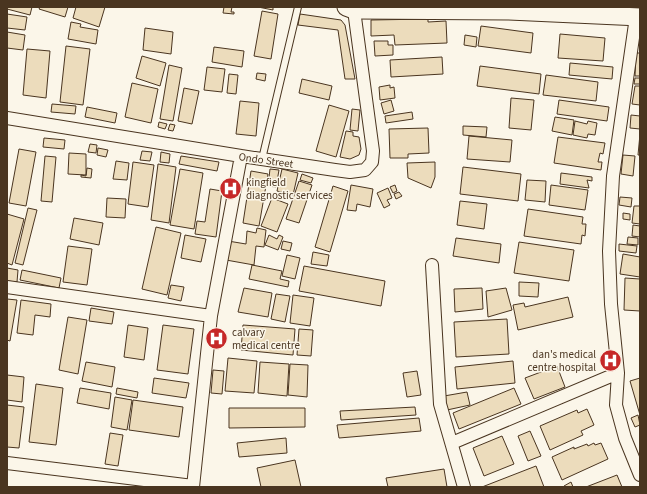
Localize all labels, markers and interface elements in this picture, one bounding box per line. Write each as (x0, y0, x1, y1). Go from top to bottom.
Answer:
street label: Ondo Street (238, 149, 295, 172)
hospital icon: kingfield diagnostic services (217, 175, 243, 201)
place label: kingfield diagnostic services (246, 175, 333, 203)
hospital icon: calvary medical centre (204, 325, 230, 351)
place label: calvary medical centre (232, 325, 301, 353)
place label: dan's medical centre hospital (527, 347, 596, 375)
hospital icon: dan's medical centre hospital (598, 347, 624, 373)

